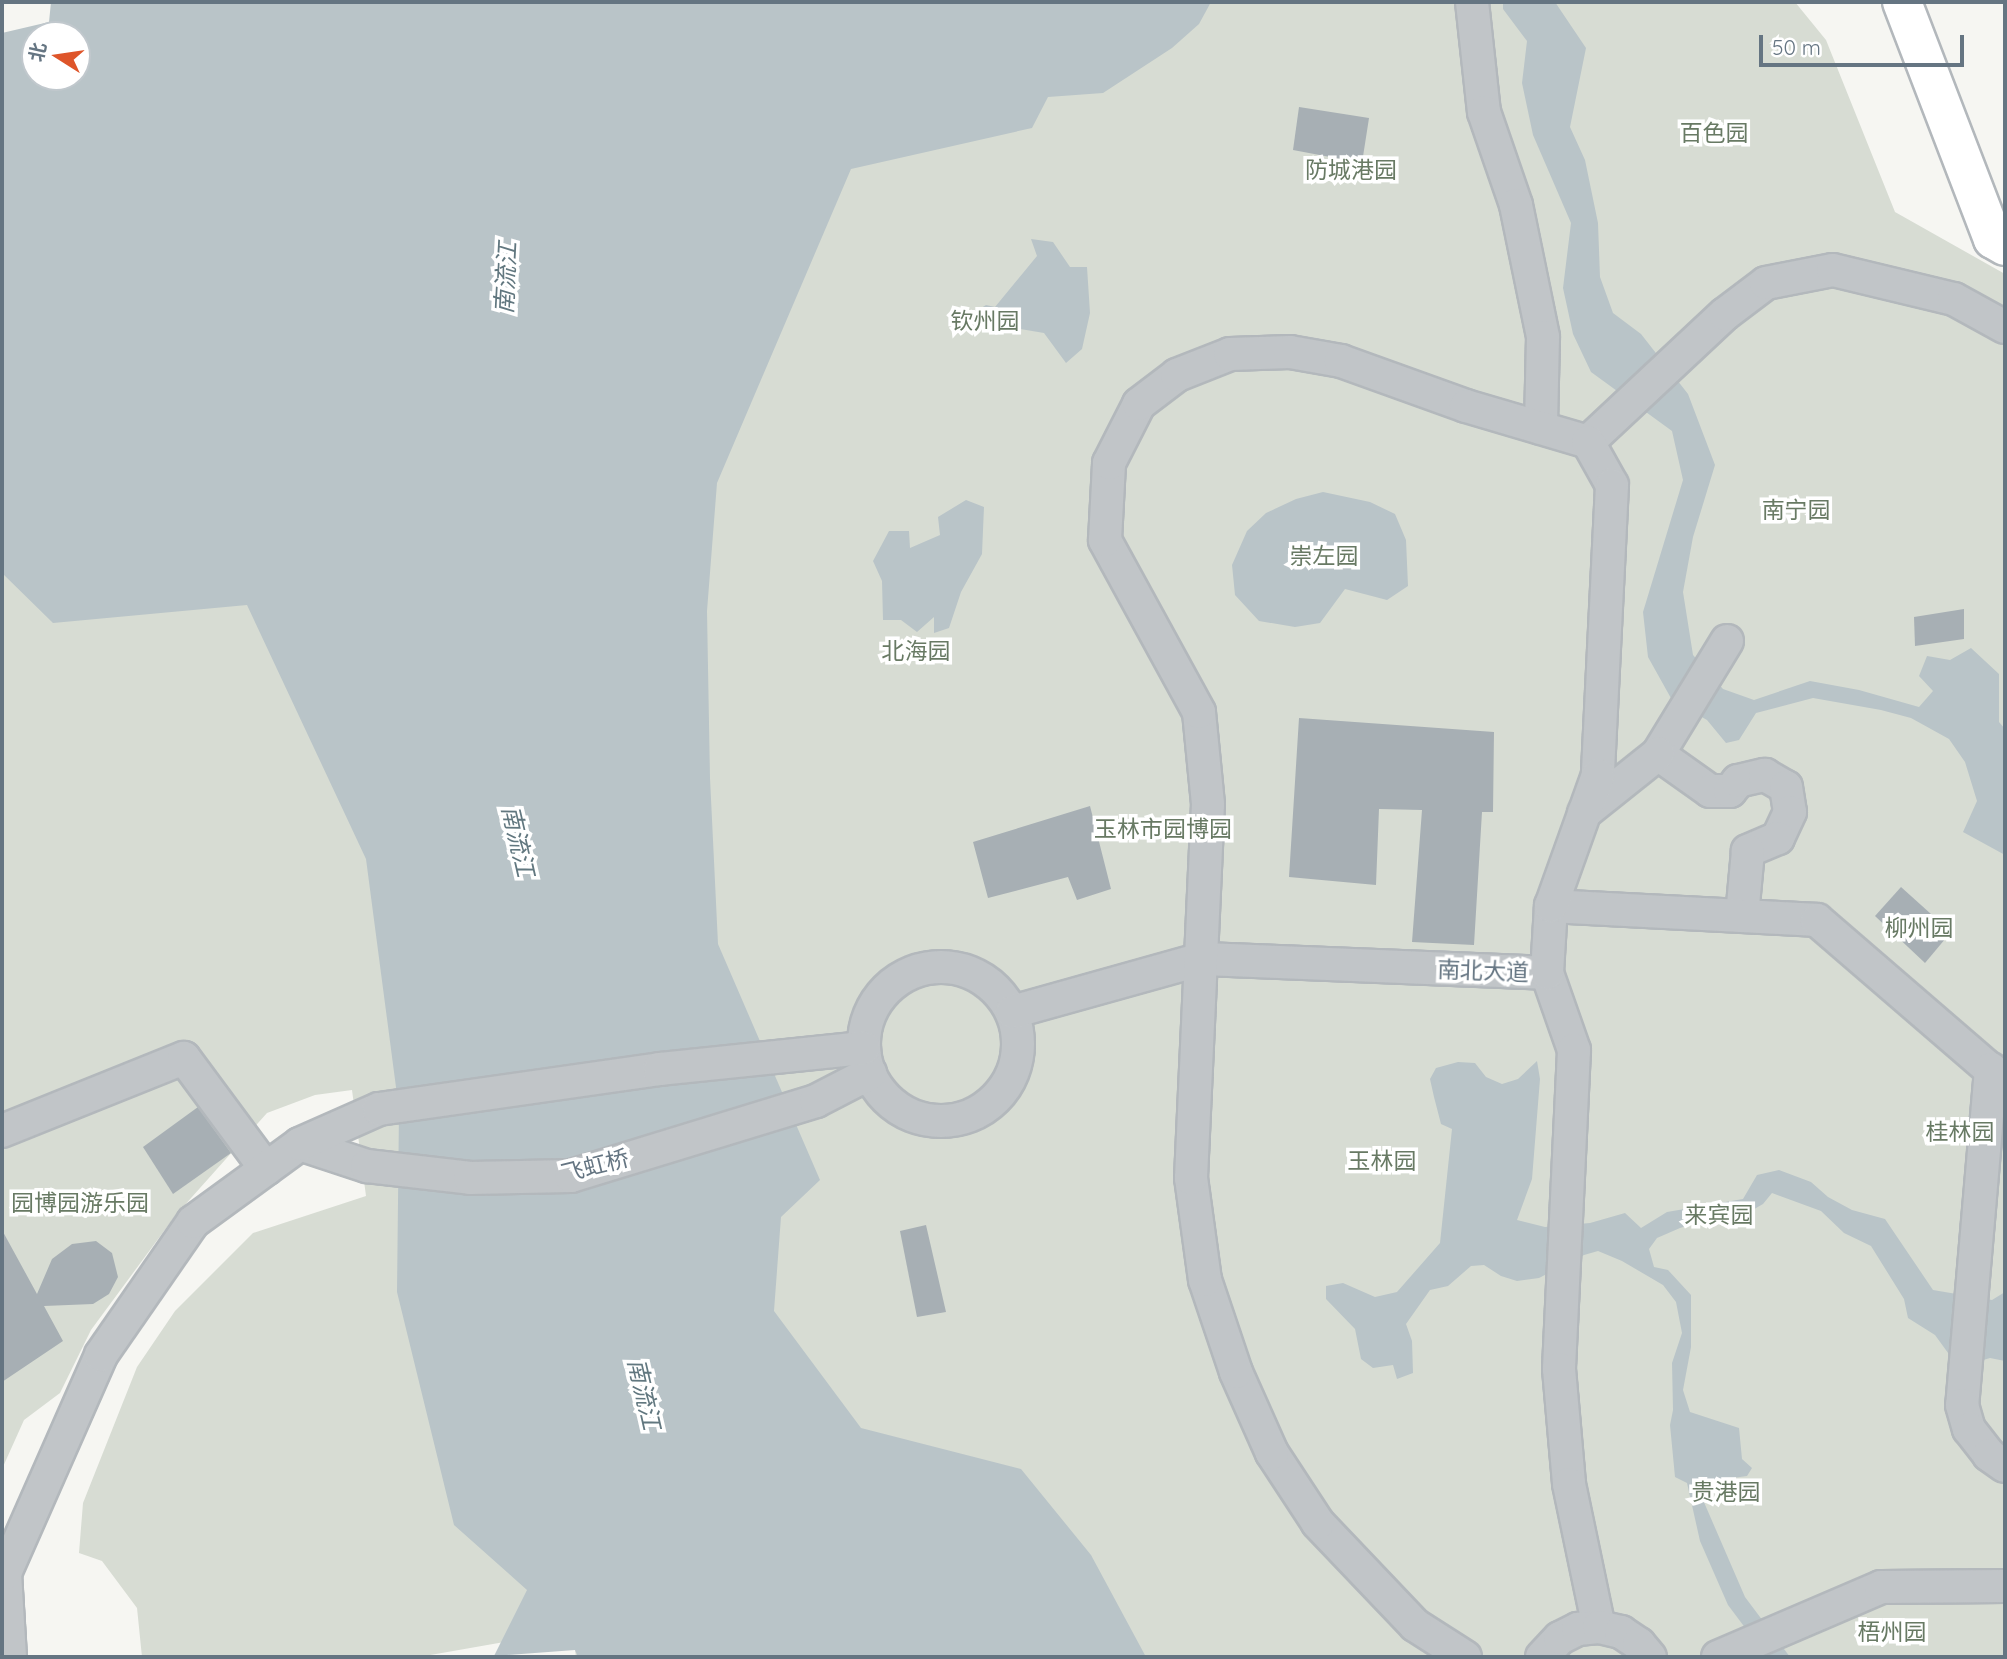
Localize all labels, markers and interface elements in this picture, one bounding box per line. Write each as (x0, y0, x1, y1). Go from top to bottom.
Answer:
north arrow (21, 21, 91, 91)
scale bar (1762, 21, 1967, 65)
text: 50 m (1772, 34, 1821, 60)
text: 北 (24, 40, 51, 64)
park label: 百色园 (1680, 119, 1748, 147)
park label: 防城港园 (1305, 156, 1397, 184)
water label: 南流江 (490, 241, 522, 315)
park label: 钦州园 (951, 307, 1019, 335)
park label: 南宁园 (1762, 496, 1830, 524)
park label: 崇左园 (1290, 542, 1358, 570)
park label: 北海园 (882, 637, 950, 665)
water label: 南流江 (496, 803, 540, 879)
park label: 玉林市园博园 (1094, 815, 1232, 843)
park label: 柳州园 (1885, 914, 1953, 942)
street label: 南北大道 (1437, 956, 1529, 986)
park label: 桂林园 (1926, 1118, 1994, 1146)
street label: 飞虹桥 (558, 1144, 632, 1188)
park label: 玉林园 (1348, 1147, 1416, 1175)
park label: 园博园游乐园 (11, 1189, 149, 1217)
park label: 来宾园 (1685, 1201, 1753, 1229)
water label: 南流江 (622, 1356, 666, 1432)
park label: 贵港园 (1692, 1478, 1760, 1506)
park label: 梧州园 (1858, 1618, 1926, 1646)

